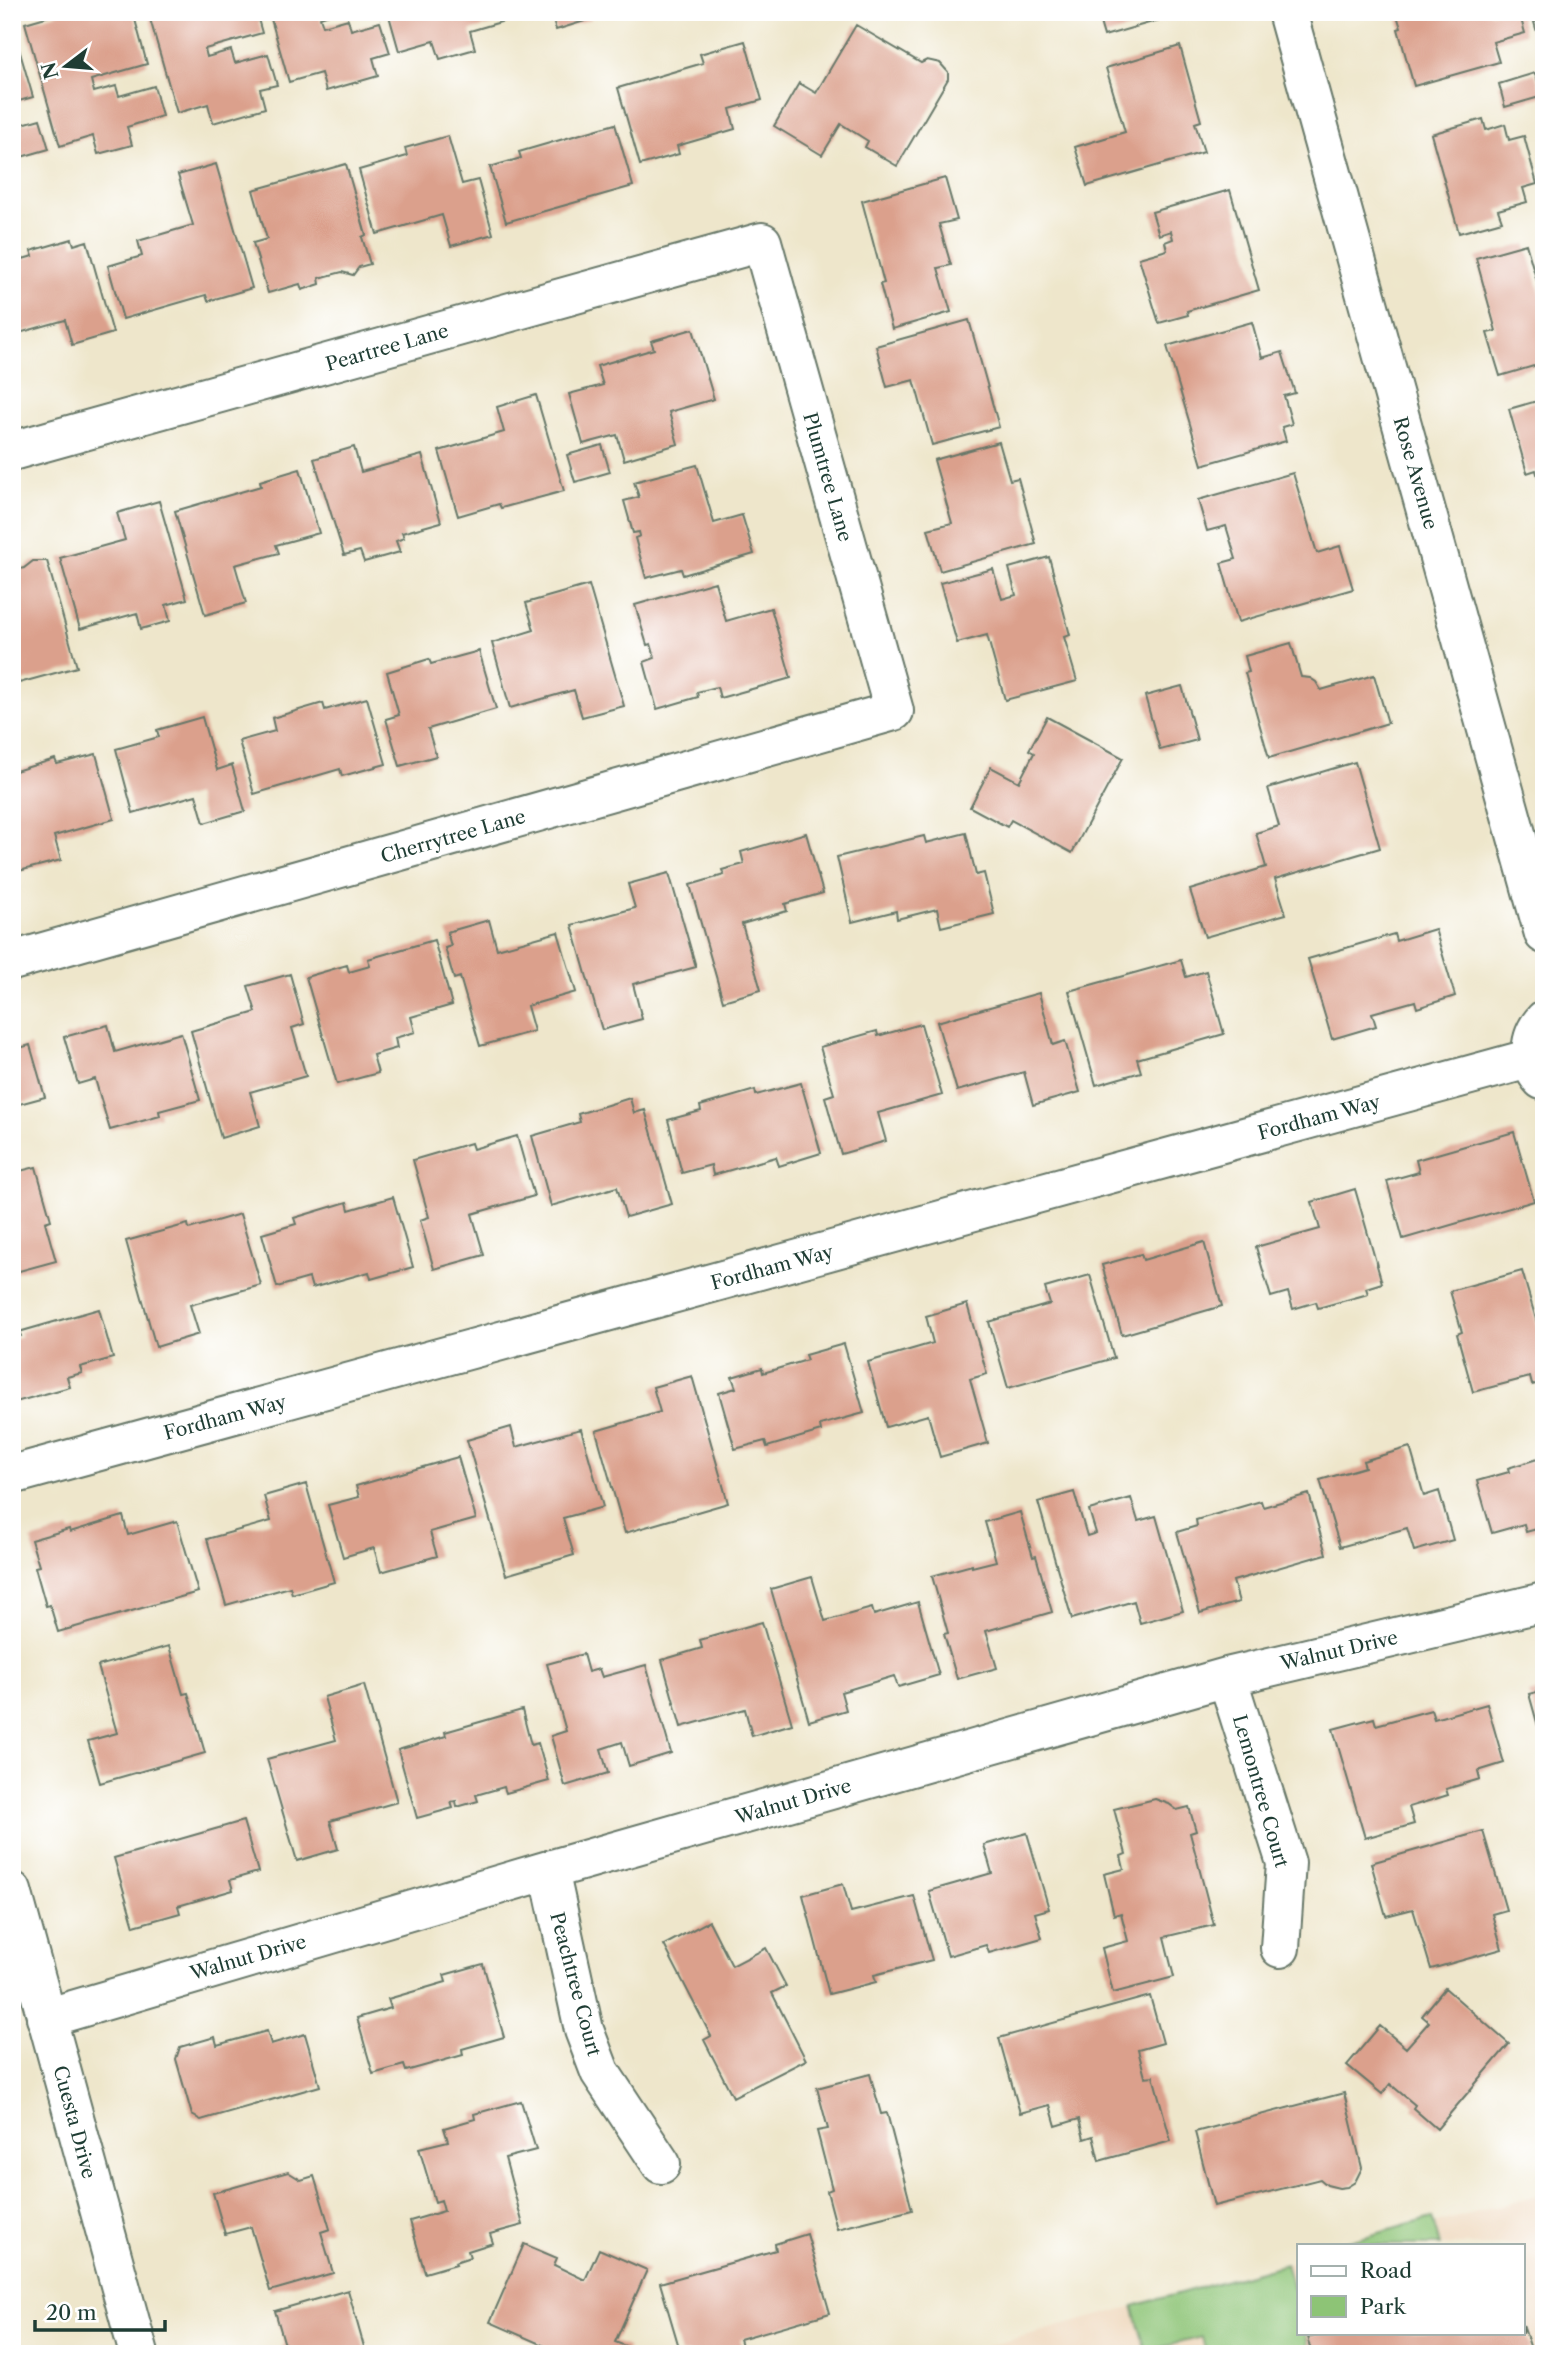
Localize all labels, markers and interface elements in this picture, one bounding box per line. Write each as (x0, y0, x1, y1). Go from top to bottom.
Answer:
north arrow (32, 32, 102, 102)
text: N (37, 59, 63, 82)
street label: Peartree Lane (323, 319, 451, 376)
street label: Plumtree Lane (798, 410, 857, 544)
street label: Rose Avenue (1388, 414, 1443, 532)
street label: Cherrytree Lane (378, 805, 528, 868)
street label: Fordham Way (1255, 1090, 1383, 1145)
street label: Fordham Way (708, 1240, 836, 1295)
street label: Fordham Way (161, 1390, 289, 1445)
street label: Walnut Drive (1277, 1626, 1400, 1675)
street label: Lemontree Court (1228, 1712, 1293, 1870)
street label: Walnut Drive (732, 1774, 854, 1829)
street label: Peachtree Court (545, 1910, 606, 2059)
street label: Walnut Drive (187, 1930, 309, 1985)
street label: Cuesta Drive (48, 2063, 101, 2181)
legend (1297, 2244, 1524, 2334)
text: Road (1360, 2258, 1412, 2283)
scale bar (35, 2289, 164, 2333)
text: Park (1360, 2294, 1406, 2319)
text: 20 m (46, 2300, 97, 2325)

